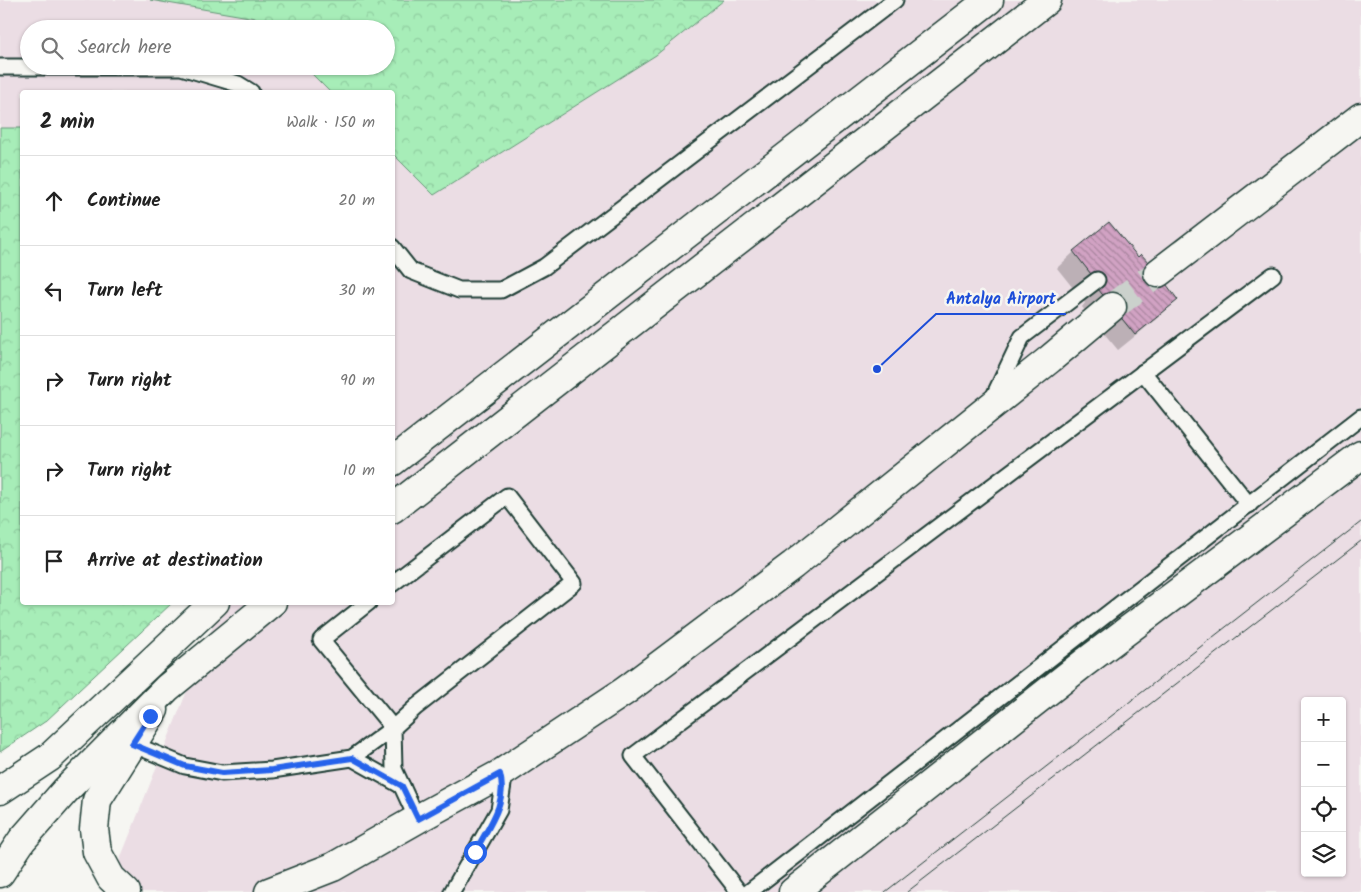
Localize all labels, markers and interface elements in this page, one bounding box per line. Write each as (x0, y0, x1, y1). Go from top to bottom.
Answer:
search box (20, 20, 395, 75)
text: Search here (78, 33, 172, 63)
icon: search (38, 34, 66, 62)
text: 2 min (40, 106, 95, 139)
text: Walk · 150 m (286, 110, 375, 135)
text: Continue (87, 186, 160, 216)
icon: ahead (40, 187, 68, 215)
text: 20 m (339, 188, 375, 213)
text: Turn left (87, 276, 162, 306)
icon: left (40, 277, 68, 305)
text: 30 m (339, 278, 375, 303)
callout: Antalya Airport (936, 283, 1066, 314)
text: Antalya Airport (946, 287, 1057, 312)
text: Turn right (87, 366, 172, 396)
icon: right (40, 367, 68, 395)
text: 90 m (340, 368, 375, 393)
text: Turn right (87, 456, 172, 486)
icon: right (40, 457, 68, 485)
text: 10 m (343, 458, 375, 483)
text: Arrive at destination (87, 546, 263, 576)
icon: arrive (40, 547, 68, 575)
map controls (1301, 697, 1346, 877)
button: + (1301, 697, 1346, 742)
route end (139, 705, 162, 728)
button: − (1301, 742, 1346, 787)
button: locate (1301, 787, 1346, 832)
button: layers (1301, 832, 1346, 877)
route start (464, 841, 487, 864)

